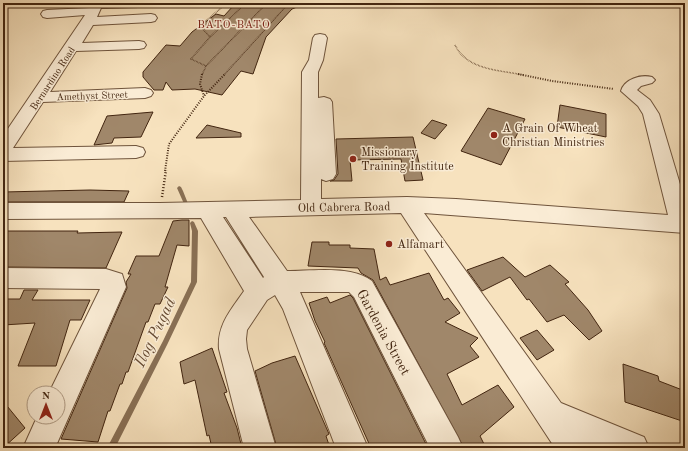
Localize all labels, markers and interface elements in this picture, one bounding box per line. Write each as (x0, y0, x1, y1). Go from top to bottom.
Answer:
district label: BATO-BATO (197, 20, 271, 31)
street label: Bernardino Road (29, 45, 77, 112)
street label: Amethyst Street (56, 90, 128, 102)
place label: A Grain Of Wheat Christian Ministries (502, 123, 604, 149)
marker: A Grain Of Wheat Christian Ministries (489, 130, 499, 140)
place label: Missionary Training Institute (361, 147, 454, 173)
marker: Missionary Training Institute (348, 154, 358, 164)
street label: Old Cabrera Road (298, 201, 390, 215)
marker: Alfamart (384, 239, 394, 249)
place label: Alfamart (397, 239, 444, 251)
street label: Gardenia Street (354, 287, 413, 378)
water label: Ilog Pugad (132, 295, 180, 371)
north arrow (26, 385, 66, 425)
text: N (42, 391, 51, 402)

